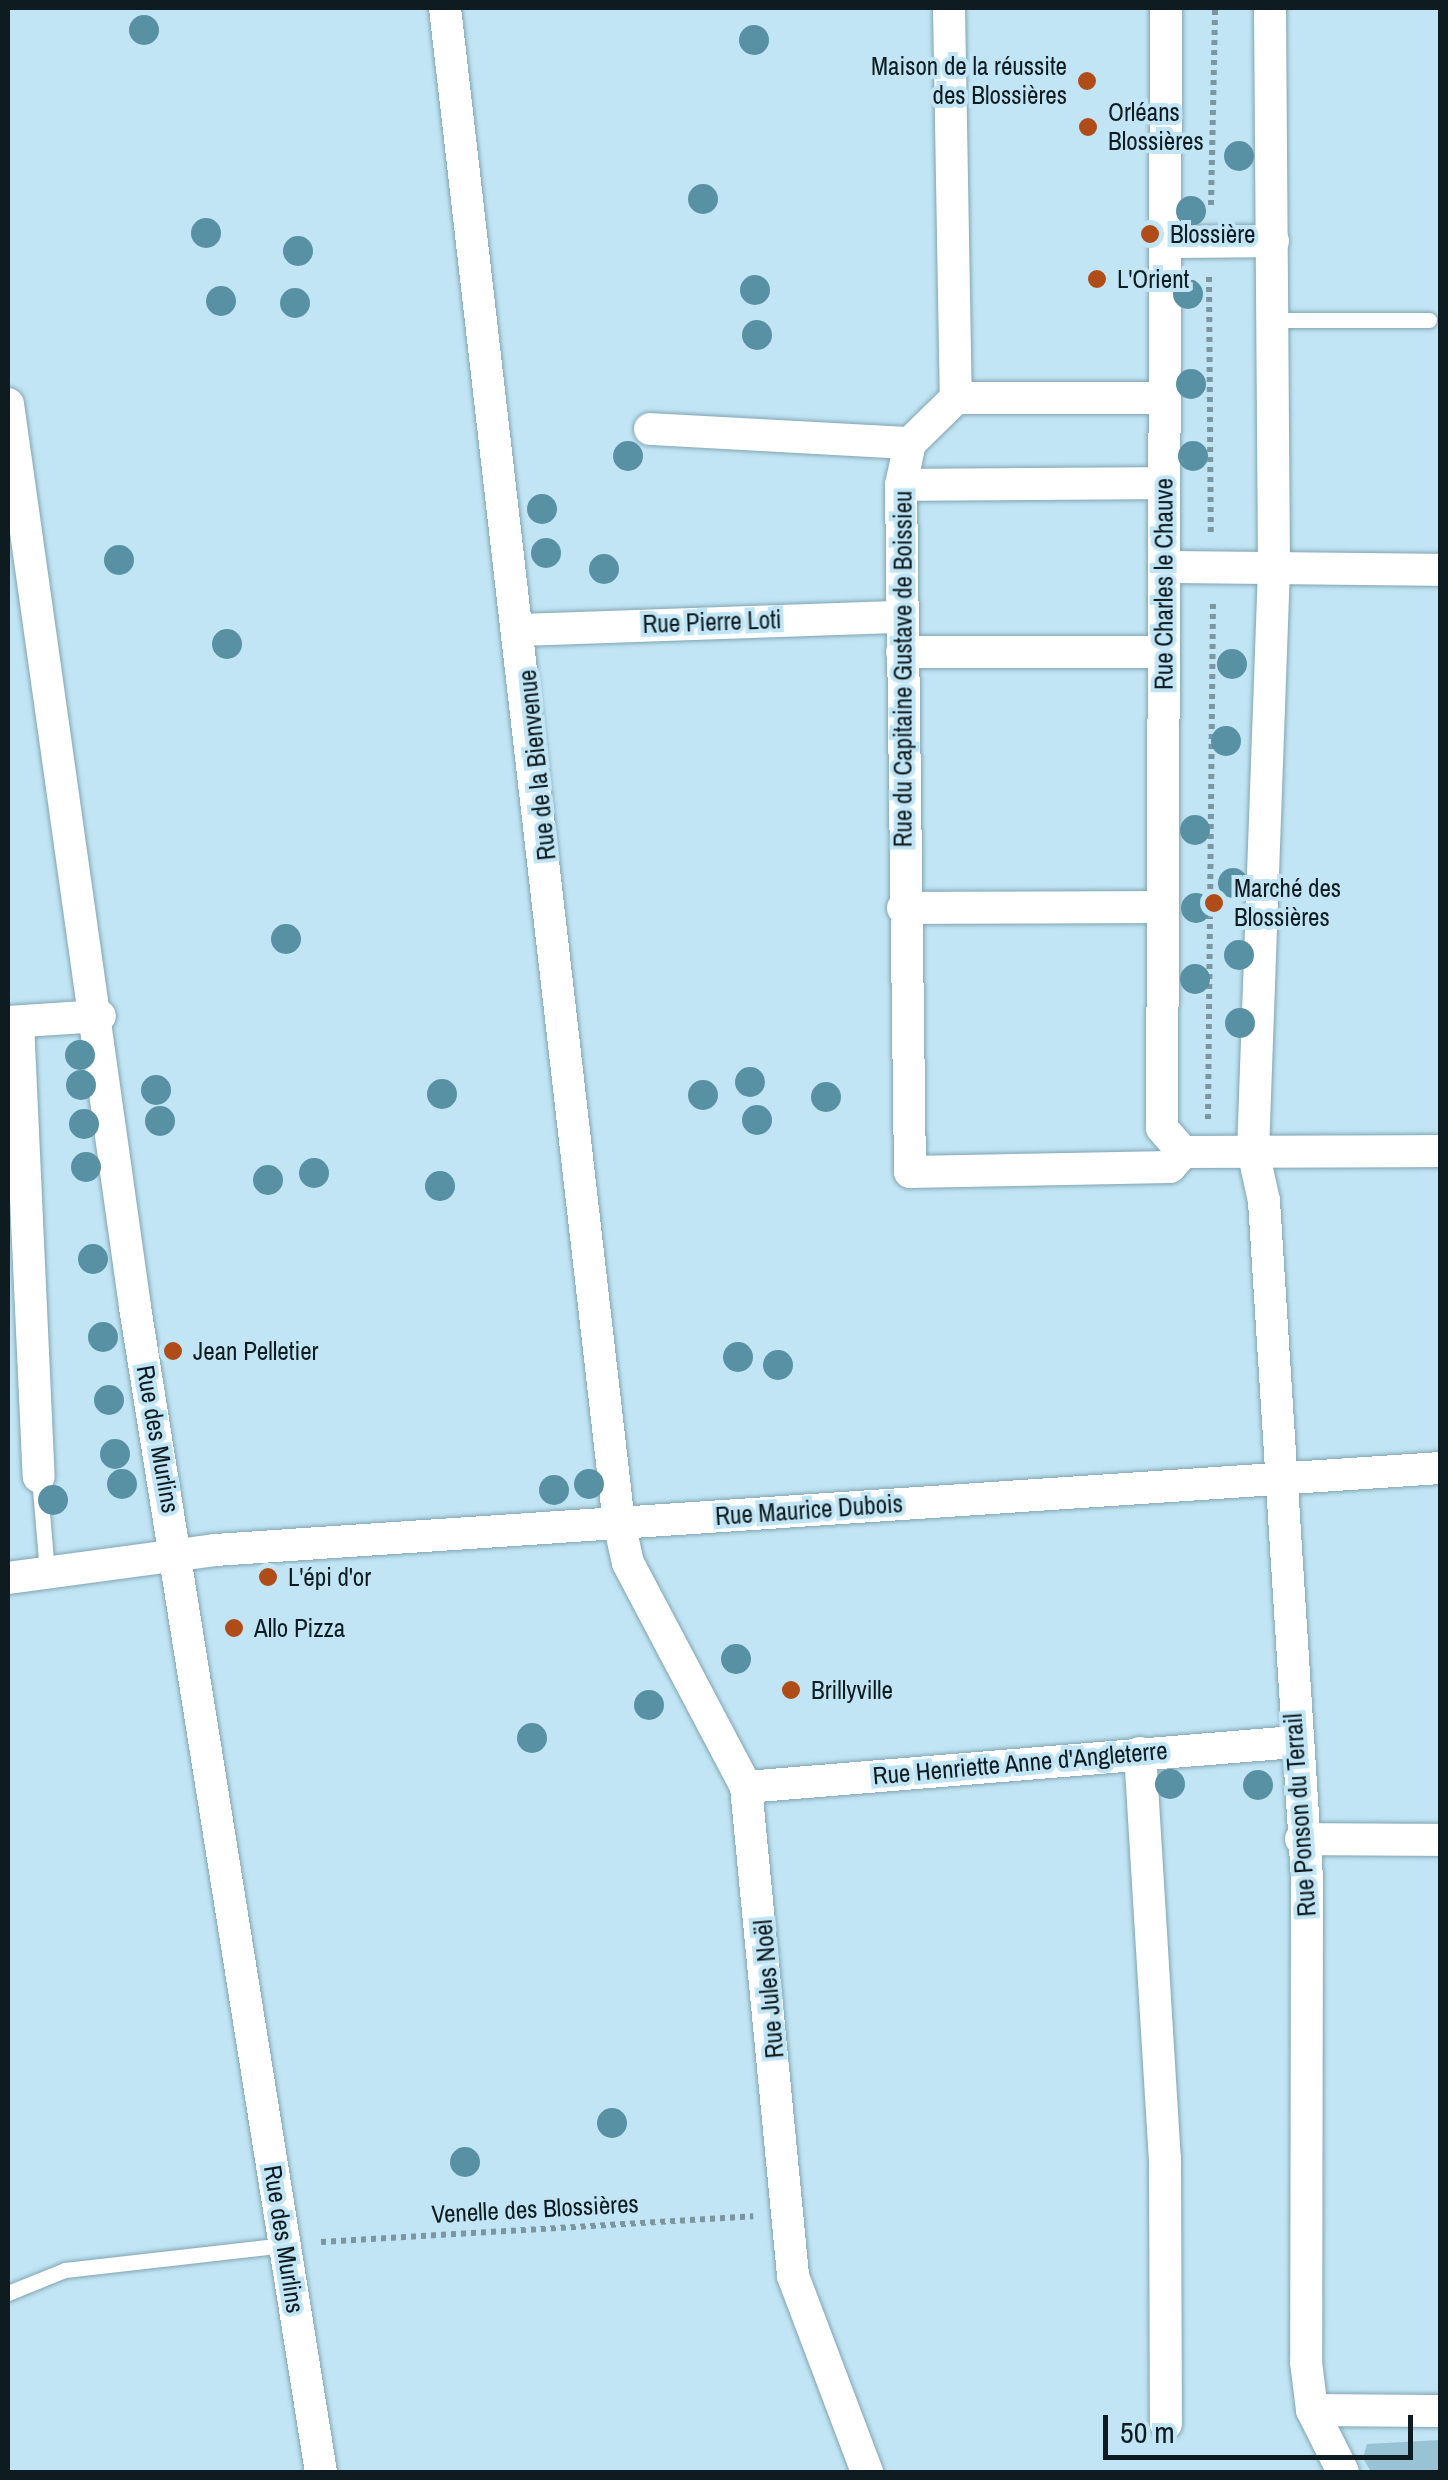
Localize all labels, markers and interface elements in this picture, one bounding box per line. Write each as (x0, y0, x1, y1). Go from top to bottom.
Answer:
place label: Maison de la réussite des Blossières (871, 52, 1067, 111)
marker: Maison de la réussite des Blossières (1076, 70, 1098, 92)
place label: Orléans Blossières (1108, 98, 1204, 157)
marker: Orléans Blossières (1077, 116, 1099, 138)
place label: Blossière (1170, 219, 1255, 249)
marker: Blossière (1139, 223, 1161, 245)
place label: L'Orient (1117, 264, 1189, 294)
marker: L'Orient (1086, 268, 1108, 290)
street label: Rue Charles le Chauve (1149, 478, 1179, 690)
street label: Rue du Capitaine Gustave de Boissieu (888, 491, 918, 847)
street label: Rue Pierre Loti (642, 605, 782, 639)
street label: Rue de la Bienvenue (512, 668, 562, 862)
place label: Marché des Blossières (1234, 874, 1341, 933)
marker: Marché des Blossières (1203, 892, 1225, 914)
place label: Jean Pelletier (193, 1336, 318, 1366)
marker: Jean Pelletier (162, 1340, 184, 1362)
street label: Rue des Murlins (130, 1363, 186, 1515)
street label: Rue Maurice Dubois (714, 1488, 904, 1532)
place label: L'épi d'or (288, 1562, 371, 1592)
marker: L'épi d'or (257, 1566, 279, 1588)
place label: Allo Pizza (254, 1613, 345, 1643)
marker: Allo Pizza (223, 1617, 245, 1639)
place label: Brillyville (811, 1675, 893, 1705)
marker: Brillyville (780, 1679, 802, 1701)
street label: Rue Ponson du Terrail (1278, 1712, 1322, 1918)
street label: Rue Henriette Anne d'Angleterre (871, 1735, 1169, 1791)
street label: Rue Jules Noël (748, 1918, 790, 2060)
street label: Rue des Murlins (258, 2163, 310, 2315)
street label: Venelle des Blossières (431, 2189, 639, 2229)
scale bar (1108, 2395, 1418, 2457)
text: 50 m (1120, 2412, 1175, 2452)

